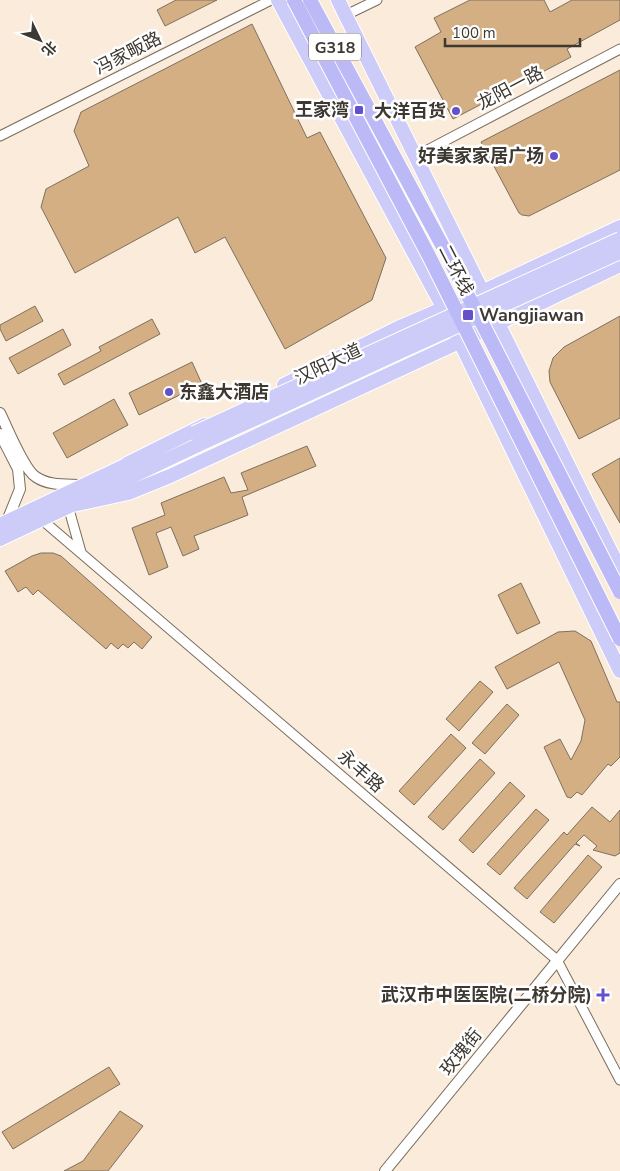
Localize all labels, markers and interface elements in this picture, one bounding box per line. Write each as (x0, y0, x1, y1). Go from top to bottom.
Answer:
north arrow (15, 15, 65, 65)
scale bar (445, 15, 580, 47)
text: 100 m (452, 23, 496, 43)
street label: 冯家畈路 (90, 26, 166, 80)
road number: G318 (309, 34, 361, 61)
text: 北 (37, 37, 61, 60)
street label: 龙阳一路 (473, 61, 547, 115)
place label: 王家湾 (295, 98, 349, 122)
place label: 大洋百货 (374, 99, 446, 123)
marker: 王家湾 (353, 104, 365, 116)
marker: 大洋百货 (450, 105, 462, 117)
place label: 好美家家居广场 (418, 144, 544, 168)
marker: 好美家家居广场 (548, 150, 560, 162)
street label: 二环线 (433, 240, 479, 300)
place label: Wangjiawan (479, 303, 584, 327)
marker: Wangjiawan (461, 308, 475, 322)
street label: 汉阳大道 (290, 338, 366, 390)
place label: 东鑫大酒店 (179, 380, 269, 404)
marker: 东鑫大酒店 (163, 386, 175, 398)
street label: 永丰路 (333, 744, 389, 798)
place label: 武汉市中医医院(二桥分院) (381, 983, 592, 1007)
marker: 武汉市中医医院(二桥分院) (596, 988, 610, 1002)
street label: 玫瑰街 (435, 1023, 487, 1081)

